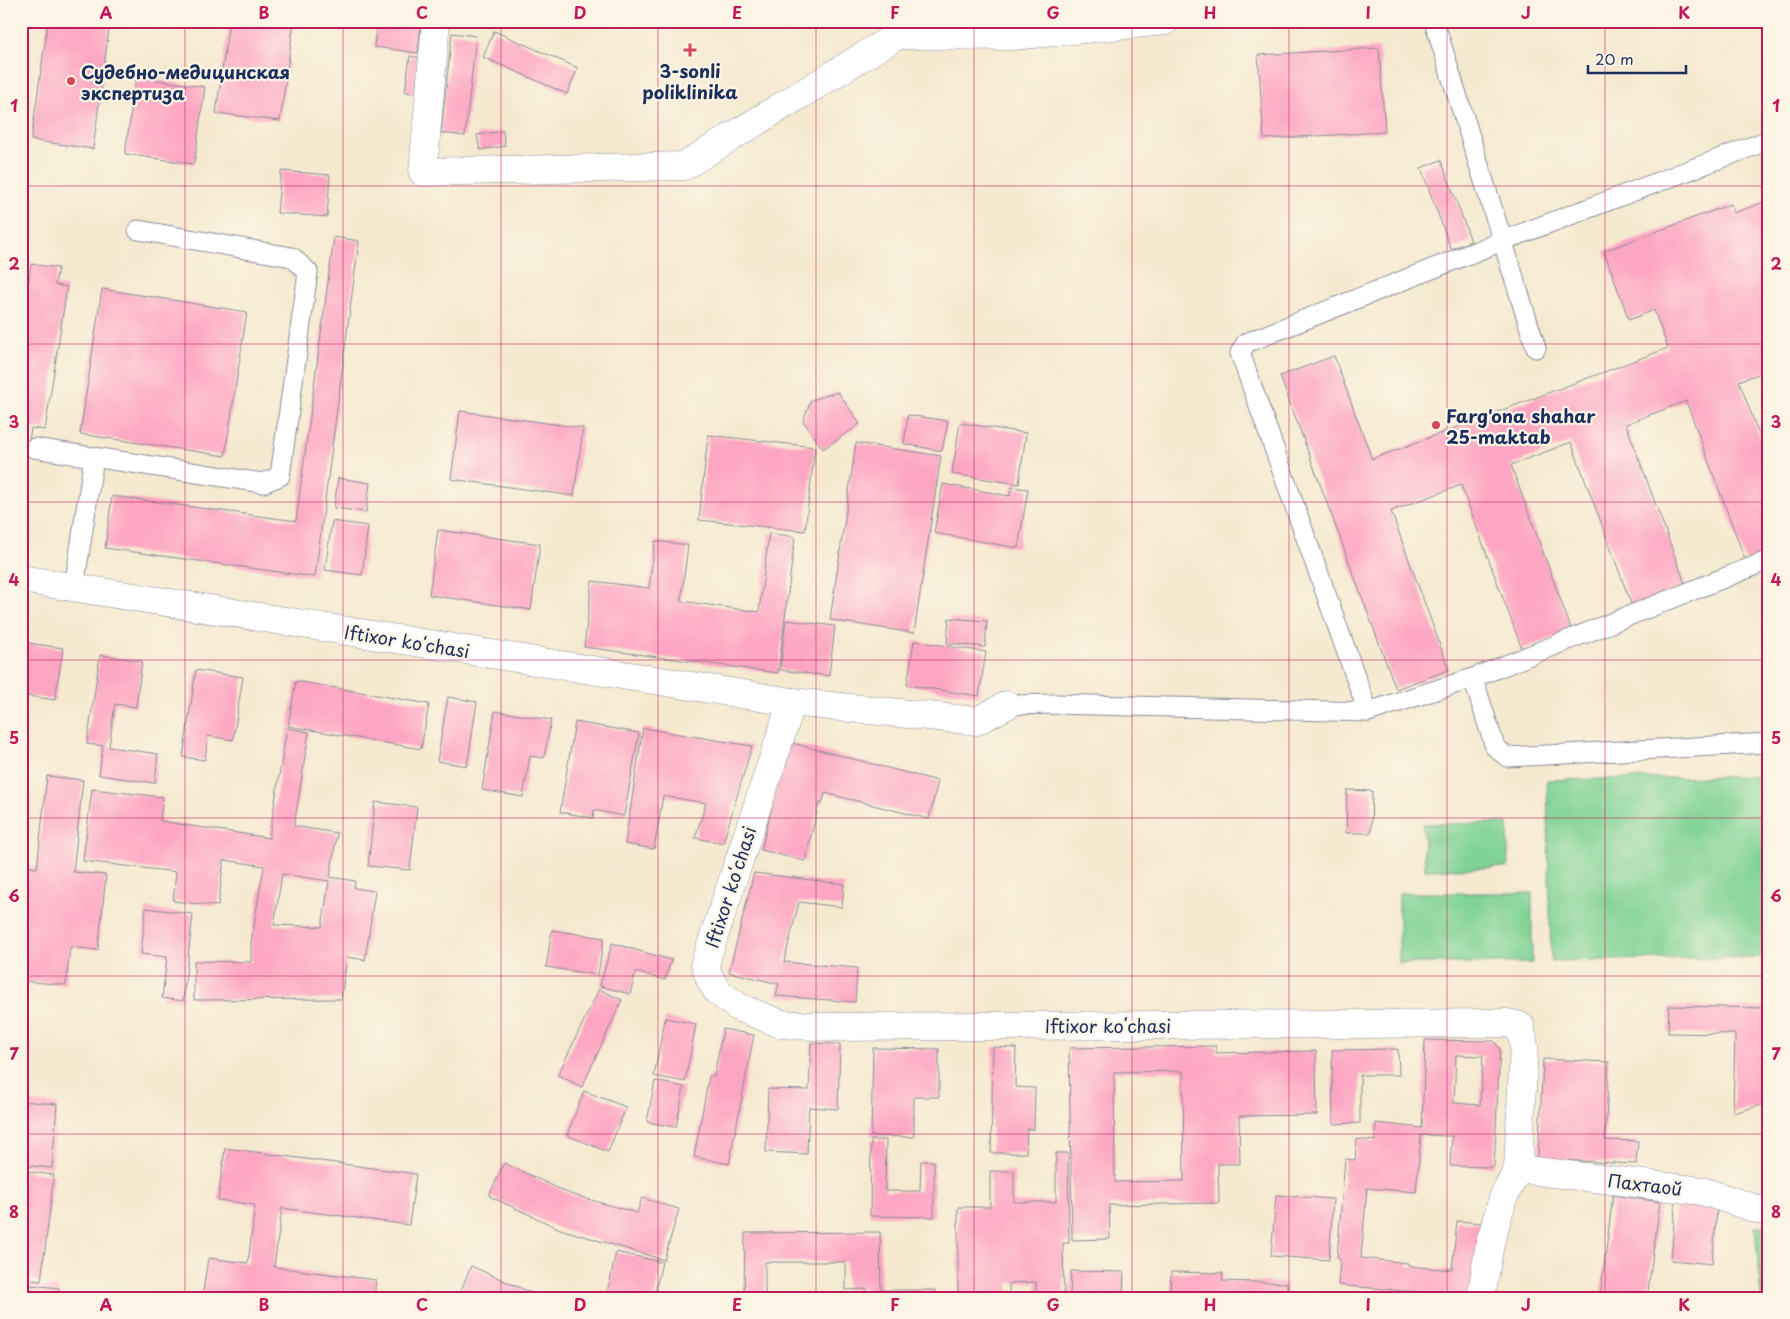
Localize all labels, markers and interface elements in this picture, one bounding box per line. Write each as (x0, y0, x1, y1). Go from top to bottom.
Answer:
text: A (100, 0, 113, 24)
text: B (259, 0, 270, 24)
text: C (416, 0, 428, 24)
text: D (574, 0, 586, 24)
text: E (732, 0, 742, 24)
text: F (890, 0, 900, 24)
text: G (1046, 0, 1060, 24)
text: H (1204, 0, 1216, 24)
text: I (1365, 0, 1371, 24)
text: J (1521, 0, 1531, 24)
text: K (1678, 0, 1690, 24)
scale bar (1588, 42, 1685, 74)
marker: 3-sonli poliklinika (683, 43, 697, 57)
text: 20 m (1595, 47, 1634, 70)
place label: 3-sonli poliklinika (642, 57, 738, 105)
place label: Судебно-медицинская экспертиза (81, 58, 290, 106)
marker: Судебно-медицинская экспертиза (65, 75, 77, 87)
text: 1 (10, 93, 18, 117)
text: 1 (1772, 93, 1780, 117)
text: 2 (8, 251, 20, 275)
text: 2 (1770, 251, 1782, 275)
place label: Farg'ona shahar 25-maktab (1446, 402, 1596, 450)
text: 3 (9, 409, 19, 433)
text: 3 (1771, 409, 1781, 433)
marker: Farg'ona shahar 25-maktab (1430, 419, 1442, 431)
text: 4 (9, 567, 20, 591)
text: 4 (1771, 567, 1782, 591)
street label: Iftixor koʻchasi (342, 618, 472, 664)
text: 5 (9, 725, 19, 749)
text: 5 (1771, 725, 1781, 749)
street label: Iftixor koʻchasi (698, 823, 762, 951)
text: 6 (8, 883, 20, 907)
text: 6 (1770, 883, 1782, 907)
street label: Iftixor koʻchasi (1045, 1012, 1171, 1039)
text: 7 (9, 1041, 19, 1065)
text: 7 (1771, 1041, 1781, 1065)
street label: Пахтаой (1606, 1166, 1684, 1202)
text: 8 (9, 1199, 19, 1223)
text: 8 (1771, 1199, 1781, 1223)
text: A (100, 1292, 113, 1316)
text: B (259, 1292, 270, 1316)
text: C (416, 1292, 428, 1316)
text: D (574, 1292, 586, 1316)
text: E (732, 1292, 742, 1316)
text: F (890, 1292, 900, 1316)
text: G (1046, 1292, 1060, 1316)
text: H (1204, 1292, 1216, 1316)
text: I (1365, 1292, 1371, 1316)
text: J (1521, 1292, 1531, 1316)
text: K (1678, 1292, 1690, 1316)

